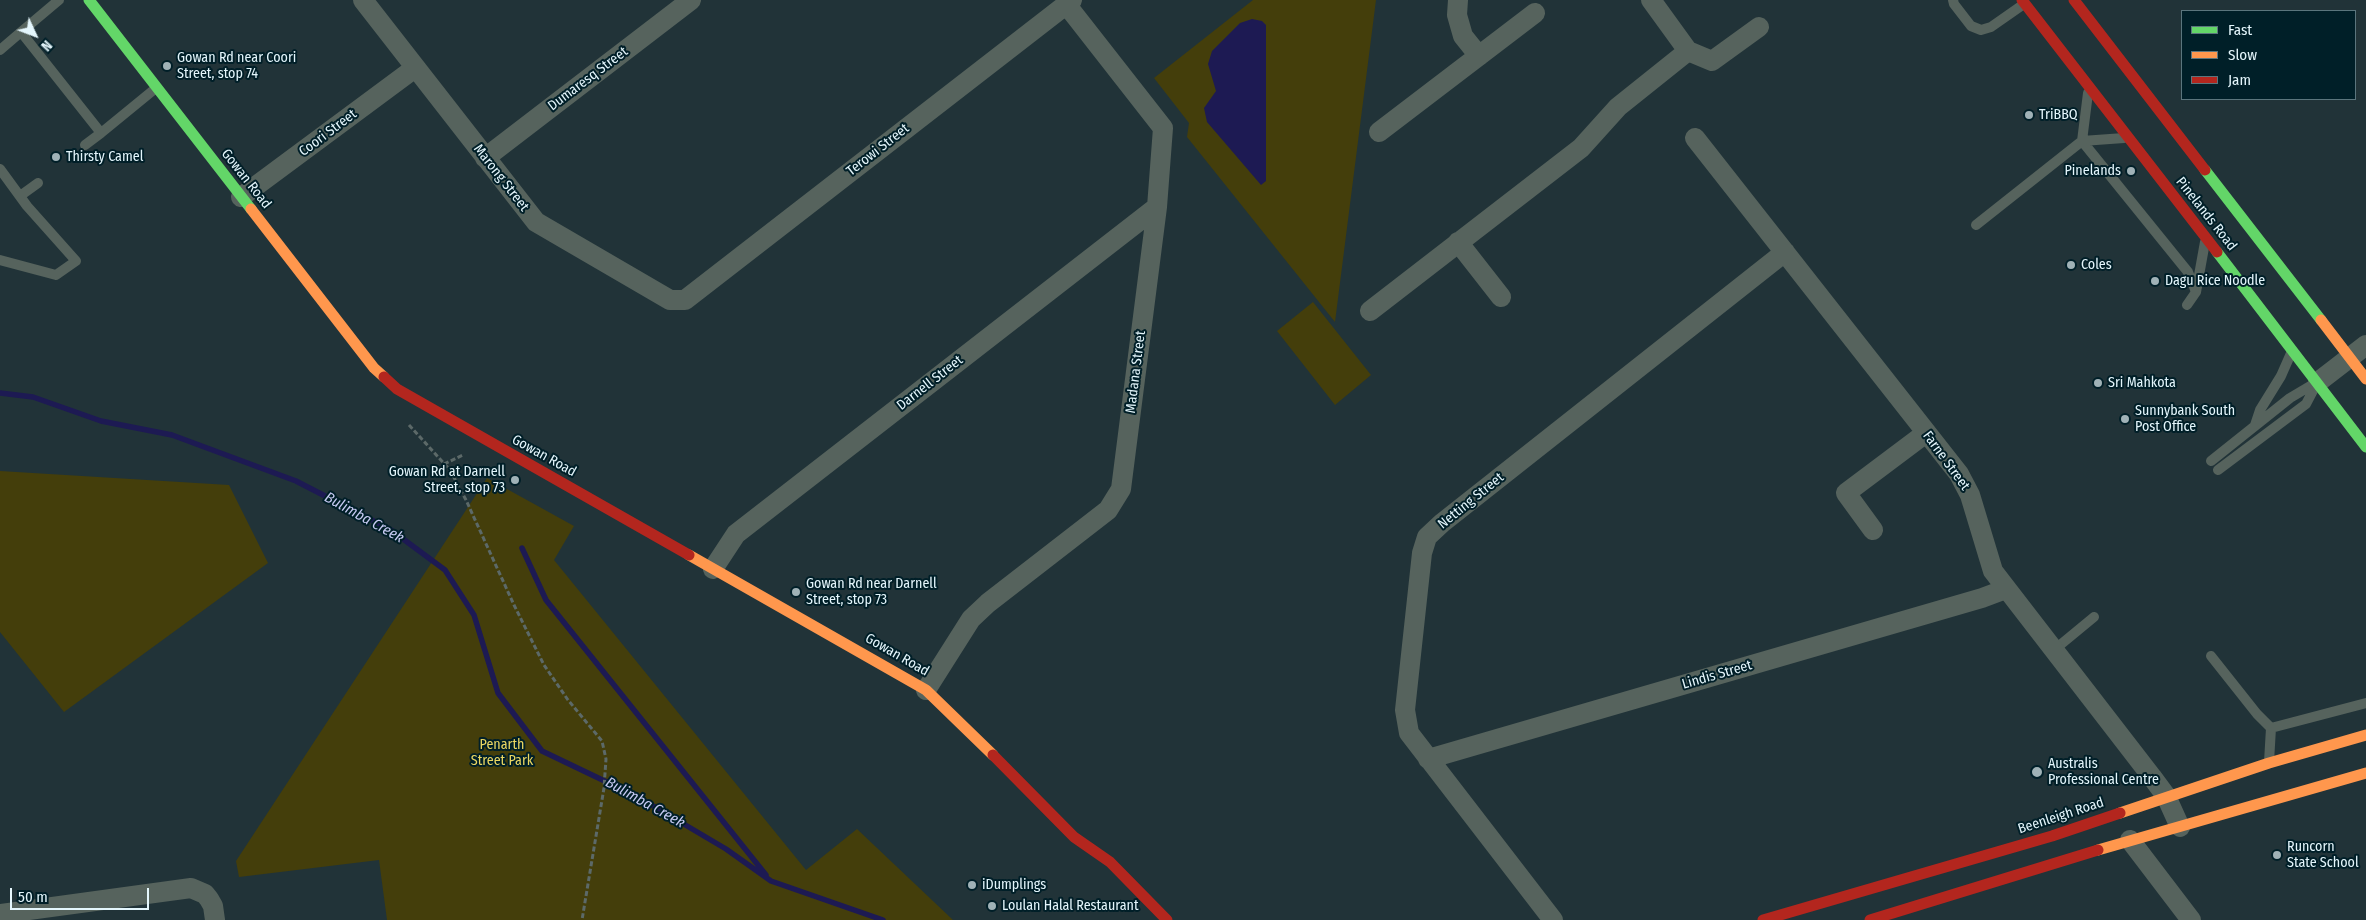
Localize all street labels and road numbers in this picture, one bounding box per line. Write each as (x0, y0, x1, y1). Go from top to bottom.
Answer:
street label: Dumaresq Street (545, 43, 631, 115)
street label: Coori Street (296, 106, 360, 160)
street label: Terowi Street (843, 120, 913, 180)
street label: Marong Street (470, 141, 532, 215)
street label: Gowan Road (218, 146, 274, 212)
street label: Pinelands Road (2172, 174, 2240, 254)
street label: Madana Street (1123, 330, 1149, 414)
street label: Darnell Street (894, 352, 966, 414)
street label: Farne Street (1919, 428, 1973, 494)
street label: Gowan Road (509, 431, 579, 481)
street label: Netting Street (1435, 469, 1507, 533)
street label: Gowan Road (862, 630, 932, 680)
street label: Lindis Street (1680, 657, 1754, 693)
street label: Beenleigh Road (2016, 794, 2106, 838)

